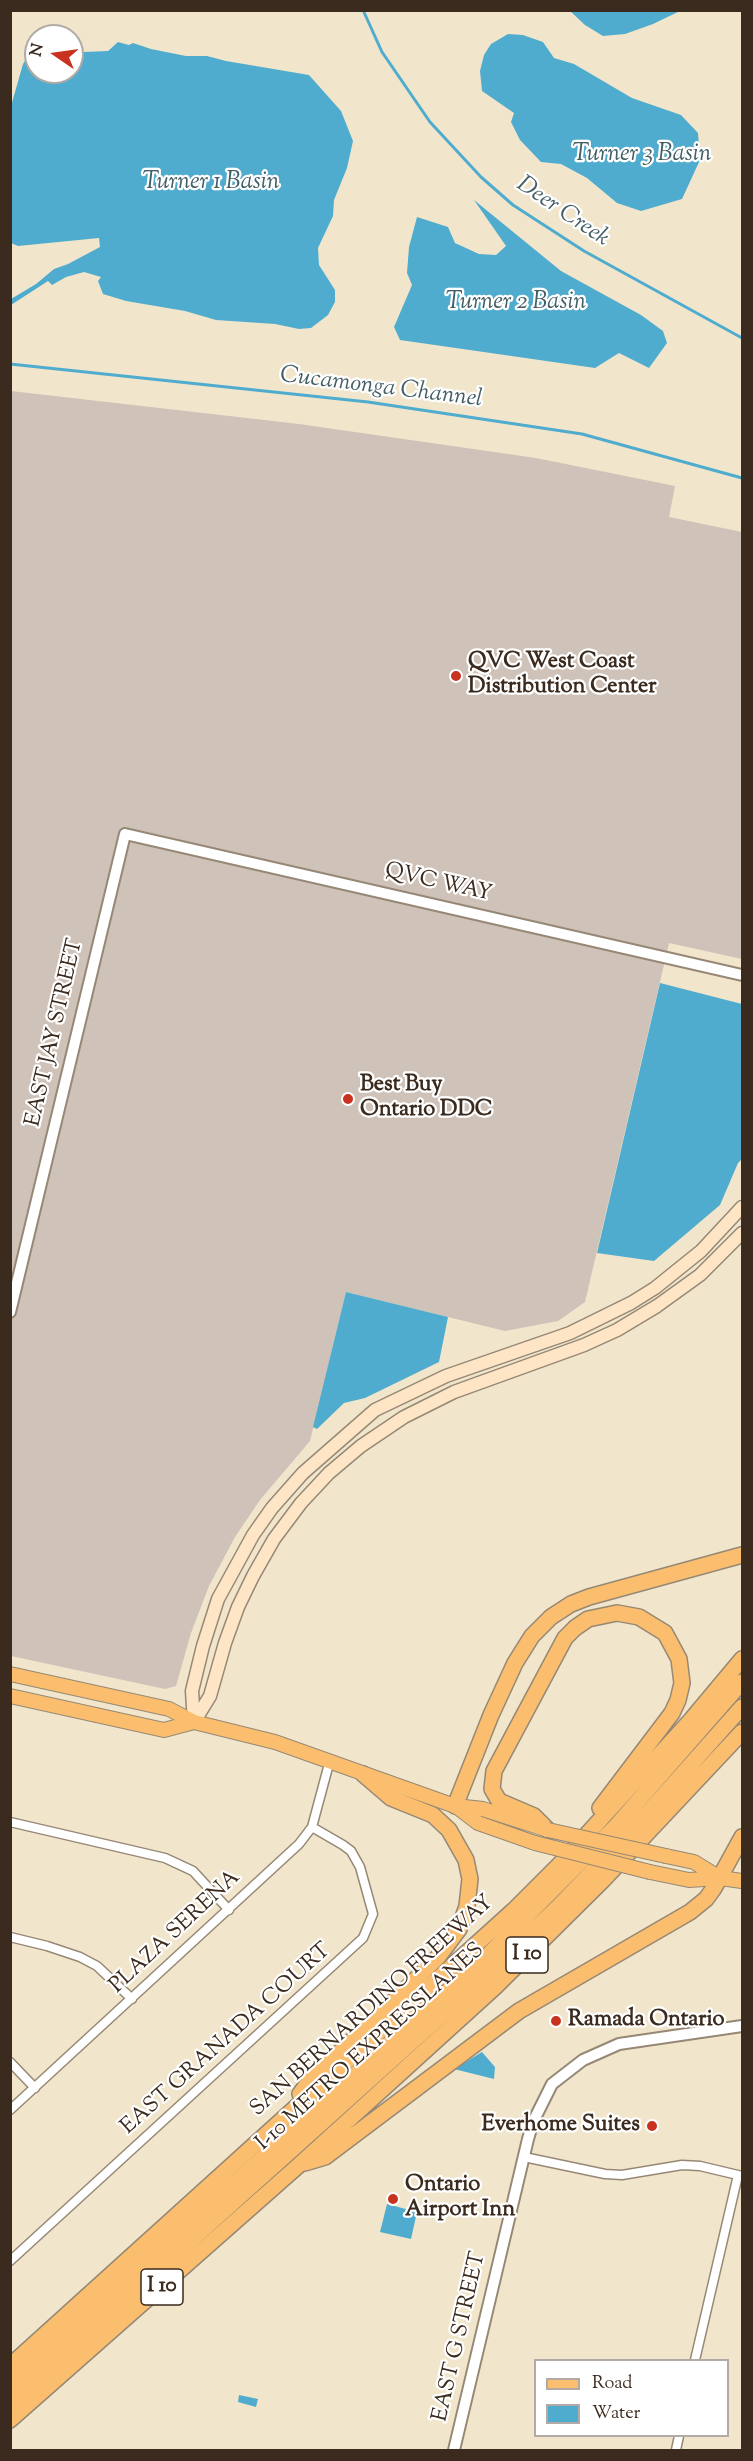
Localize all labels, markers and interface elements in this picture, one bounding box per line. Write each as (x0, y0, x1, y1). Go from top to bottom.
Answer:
north arrow (24, 24, 84, 84)
text: N (25, 41, 51, 59)
water label: Turner 3 Basin (573, 142, 711, 170)
water label: Turner 1 Basin (143, 170, 279, 198)
water label: Deer Creek (510, 171, 614, 255)
water label: Turner 2 Basin (446, 290, 586, 318)
water label: Cucamonga Channel (278, 362, 484, 416)
place label: QVC West Coast Distribution Center (468, 650, 656, 702)
marker: QVC West Coast Distribution Center (449, 669, 463, 683)
street label: QVC WAY (382, 859, 494, 909)
street label: EAST JAY STREET (22, 937, 90, 1129)
place label: Best Buy Ontario DDC (360, 1073, 493, 1124)
marker: Best Buy Ontario DDC (341, 1092, 355, 1106)
street label: PLAZA SERENA (105, 1866, 247, 2000)
street label: SAN BERNARDINO FREEWAY (246, 1891, 500, 2123)
road number: I 10 (506, 1937, 548, 1973)
street label: I-10 METRO EXPRESSLANES (251, 1938, 491, 2158)
street label: EAST GRANADA COURT (117, 1939, 337, 2141)
place label: Ramada Ontario (568, 2008, 725, 2034)
marker: Ramada Ontario (549, 2014, 563, 2028)
place label: Everhome Suites (481, 2113, 640, 2139)
marker: Everhome Suites (645, 2119, 659, 2133)
place label: Ontario Airport Inn (405, 2173, 515, 2224)
marker: Ontario Airport Inn (386, 2192, 400, 2206)
street label: EAST G STREET (429, 2250, 493, 2424)
road number: I 10 (141, 2269, 183, 2305)
legend (534, 2359, 729, 2437)
text: Road (592, 2371, 632, 2397)
text: Water (592, 2401, 640, 2427)

